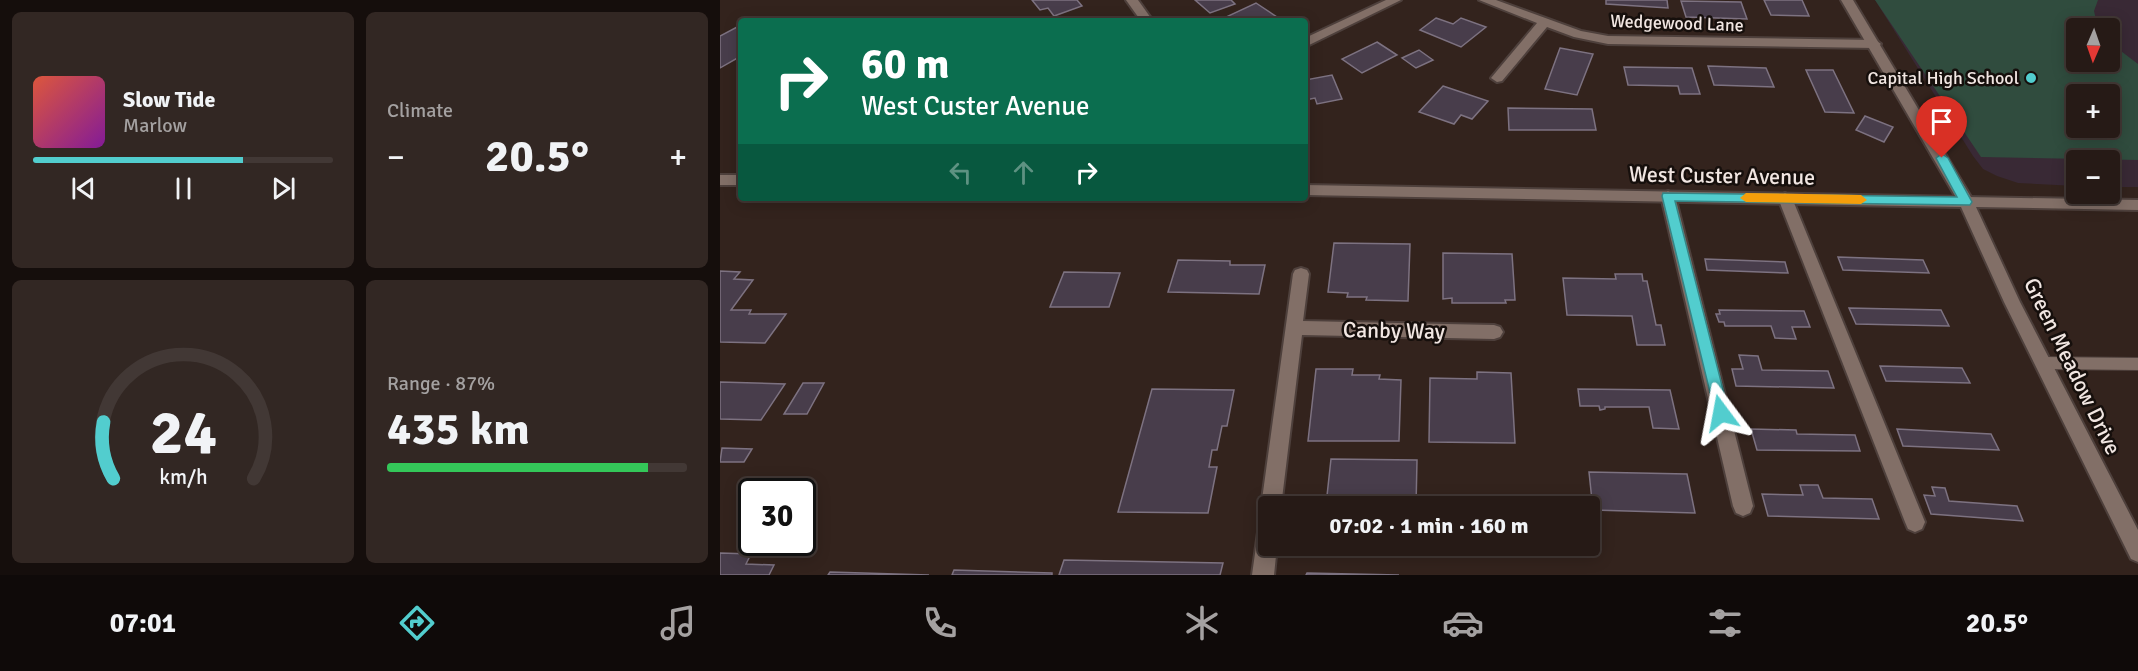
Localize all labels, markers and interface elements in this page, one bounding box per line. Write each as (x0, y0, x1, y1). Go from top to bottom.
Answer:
street label: Wedgewood Lane (1610, 10, 1744, 36)
north arrow (2066, 18, 2120, 72)
map controls (2066, 18, 2120, 204)
text: 60 m (861, 39, 950, 90)
icon: right (762, 42, 840, 120)
place label: Capital High School (1868, 67, 2019, 89)
marker: Capital High School (2024, 71, 2038, 85)
button: + (2066, 84, 2120, 138)
text: Slow Tide (123, 86, 215, 113)
text: West Custer Avenue (861, 90, 1089, 123)
pin (1916, 96, 1967, 158)
text: Climate (387, 98, 453, 123)
icon: arrive (1925, 105, 1958, 138)
text: Marlow (123, 113, 187, 138)
text: 20.5° (485, 129, 589, 184)
text: − (387, 137, 405, 178)
text: + (669, 137, 687, 178)
button: − (2066, 150, 2120, 204)
icon: left (944, 156, 977, 189)
icon: ahead (1007, 156, 1040, 189)
icon: right (1070, 156, 1103, 189)
street label: West Custer Avenue (1629, 160, 1815, 191)
icon: previous (67, 172, 100, 205)
icon: pause (167, 172, 200, 205)
icon: next (267, 172, 300, 205)
street label: Green Meadow Drive (2018, 273, 2127, 459)
street label: Canby Way (1343, 316, 1446, 345)
text: Range · 87% (387, 371, 495, 396)
position arrow (1689, 381, 1753, 445)
text: 24 (149, 394, 217, 471)
text: 435 km (387, 402, 530, 457)
text: km/h (159, 464, 207, 490)
speed limit sign: 30 (738, 478, 816, 556)
text: 07:02 · 1 min · 160 m (1329, 512, 1529, 539)
icon: directions (396, 602, 438, 644)
icon: music (657, 602, 699, 644)
icon: phone (919, 602, 961, 644)
icon: climate (1181, 602, 1223, 644)
icon: car (1442, 602, 1484, 644)
icon: filters (1704, 602, 1746, 644)
text: 07:01 (110, 607, 176, 640)
text: 20.5° (1966, 607, 2028, 640)

